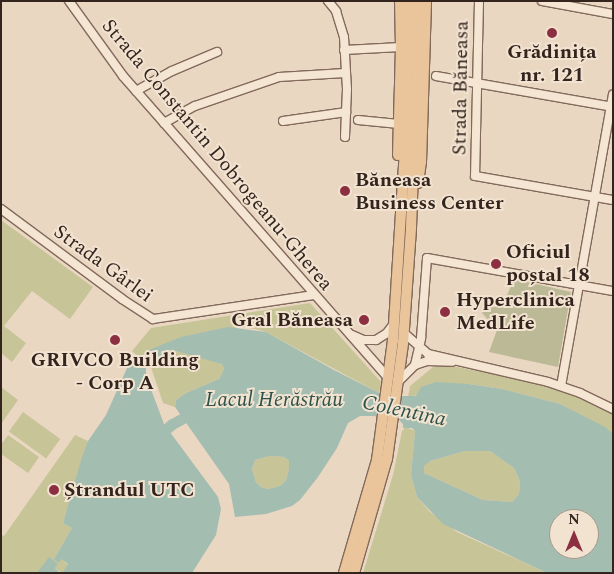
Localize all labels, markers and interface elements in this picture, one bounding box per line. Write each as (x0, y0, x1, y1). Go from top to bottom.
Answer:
street label: Strada Constantin Dobrogeanu-Gherea (96, 14, 338, 296)
street label: Strada Băneasa (448, 21, 474, 155)
marker: Grădinița nr. 121 (546, 27, 558, 39)
place label: Grădinița nr. 121 (507, 41, 597, 88)
place label: Băneasa Business Center (355, 168, 503, 215)
marker: Băneasa Business Center (339, 185, 351, 197)
street label: Strada Gârlei (49, 220, 157, 308)
place label: Oficiul poștal 18 (506, 240, 590, 287)
marker: Oficiul poștal 18 (490, 258, 502, 270)
place label: Hyperclinica MedLife (456, 288, 575, 335)
marker: Hyperclinica MedLife (438, 305, 452, 319)
place label: Gral Băneasa (231, 308, 353, 332)
marker: Gral Băneasa (357, 313, 371, 327)
marker: GRIVCO Building - Corp A (109, 334, 121, 346)
place label: GRIVCO Building - Corp A (31, 348, 199, 395)
water label: Lacul Herăstrău (205, 387, 343, 413)
water label: Colentina (360, 390, 448, 432)
place label: Ștrandul UTC (64, 478, 195, 502)
marker: Ștrandul UTC (48, 484, 60, 496)
north arrow (549, 509, 599, 559)
text: N (568, 509, 580, 530)

